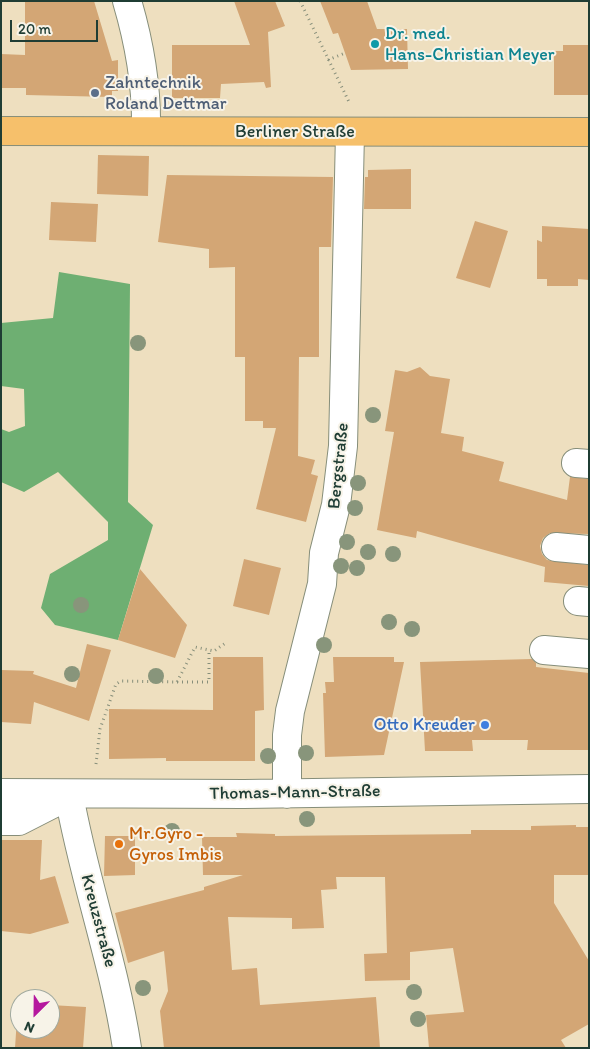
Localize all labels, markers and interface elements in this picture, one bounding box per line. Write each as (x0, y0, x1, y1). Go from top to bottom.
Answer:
scale bar (12, 10, 100, 42)
text: 20 m (18, 20, 51, 38)
place label: Dr. med. Hans-Christian Meyer (385, 23, 555, 66)
marker: Dr. med. Hans-Christian Meyer (369, 38, 381, 50)
place label: Zahntechnik Roland Dettmar (105, 72, 226, 115)
marker: Zahntechnik Roland Dettmar (89, 87, 101, 99)
street label: Berliner Straße (235, 121, 355, 143)
street label: Bergstraße (324, 422, 354, 510)
place label: Otto Kreuder (374, 714, 475, 736)
marker: Otto Kreuder (479, 719, 491, 731)
street label: Thomas-Mann-Straße (209, 781, 381, 805)
place label: Mr.Gyro - Gyros Imbis (129, 823, 222, 866)
marker: Mr.Gyro - Gyros Imbis (113, 838, 125, 850)
street label: Kreuzstraße (75, 872, 121, 970)
north arrow (10, 989, 60, 1039)
text: N (22, 1018, 37, 1037)

